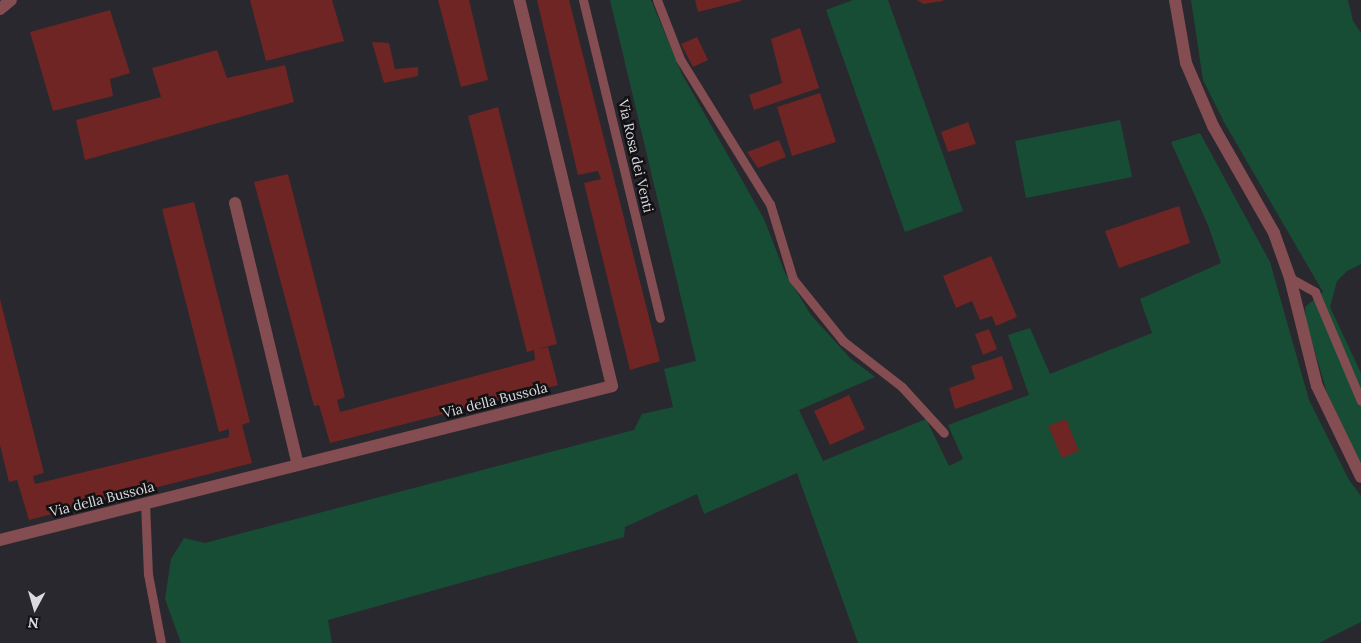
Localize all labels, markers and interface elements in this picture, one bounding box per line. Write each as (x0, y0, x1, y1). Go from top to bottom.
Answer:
street label: Via Rosa dei Venti (615, 98, 657, 214)
street label: Via della Bussola (441, 379, 549, 421)
street label: Via della Bussola (48, 478, 156, 520)
north arrow (10, 583, 60, 633)
text: N (27, 613, 40, 632)

